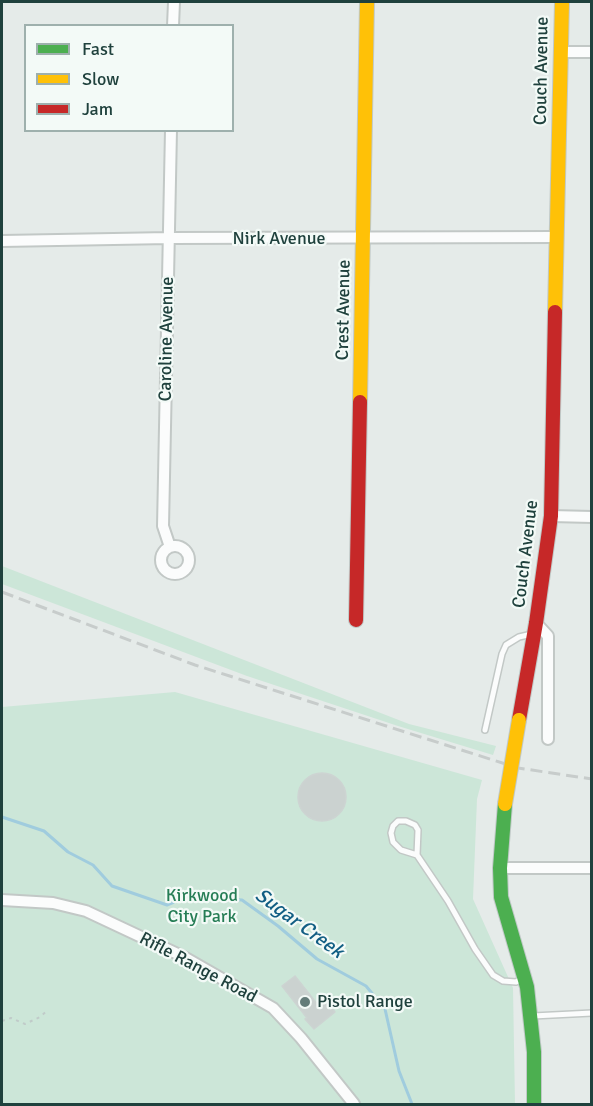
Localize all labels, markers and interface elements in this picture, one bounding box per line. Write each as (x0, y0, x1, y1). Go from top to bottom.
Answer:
street label: Couch Avenue (530, 17, 554, 125)
legend (24, 24, 234, 132)
text: Fast (82, 38, 114, 60)
text: Slow (82, 68, 119, 90)
text: Jam (82, 98, 113, 120)
street label: Nirk Avenue (232, 228, 326, 250)
street label: Crest Avenue (332, 260, 356, 360)
street label: Caroline Avenue (155, 276, 179, 402)
street label: Couch Avenue (509, 499, 543, 609)
water label: Sugar Creek (250, 884, 348, 964)
park label: Kirkwood City Park (166, 885, 238, 928)
street label: Rifle Range Road (135, 928, 261, 1008)
place label: Pistol Range (317, 991, 413, 1013)
marker: Pistol Range (298, 995, 312, 1009)

